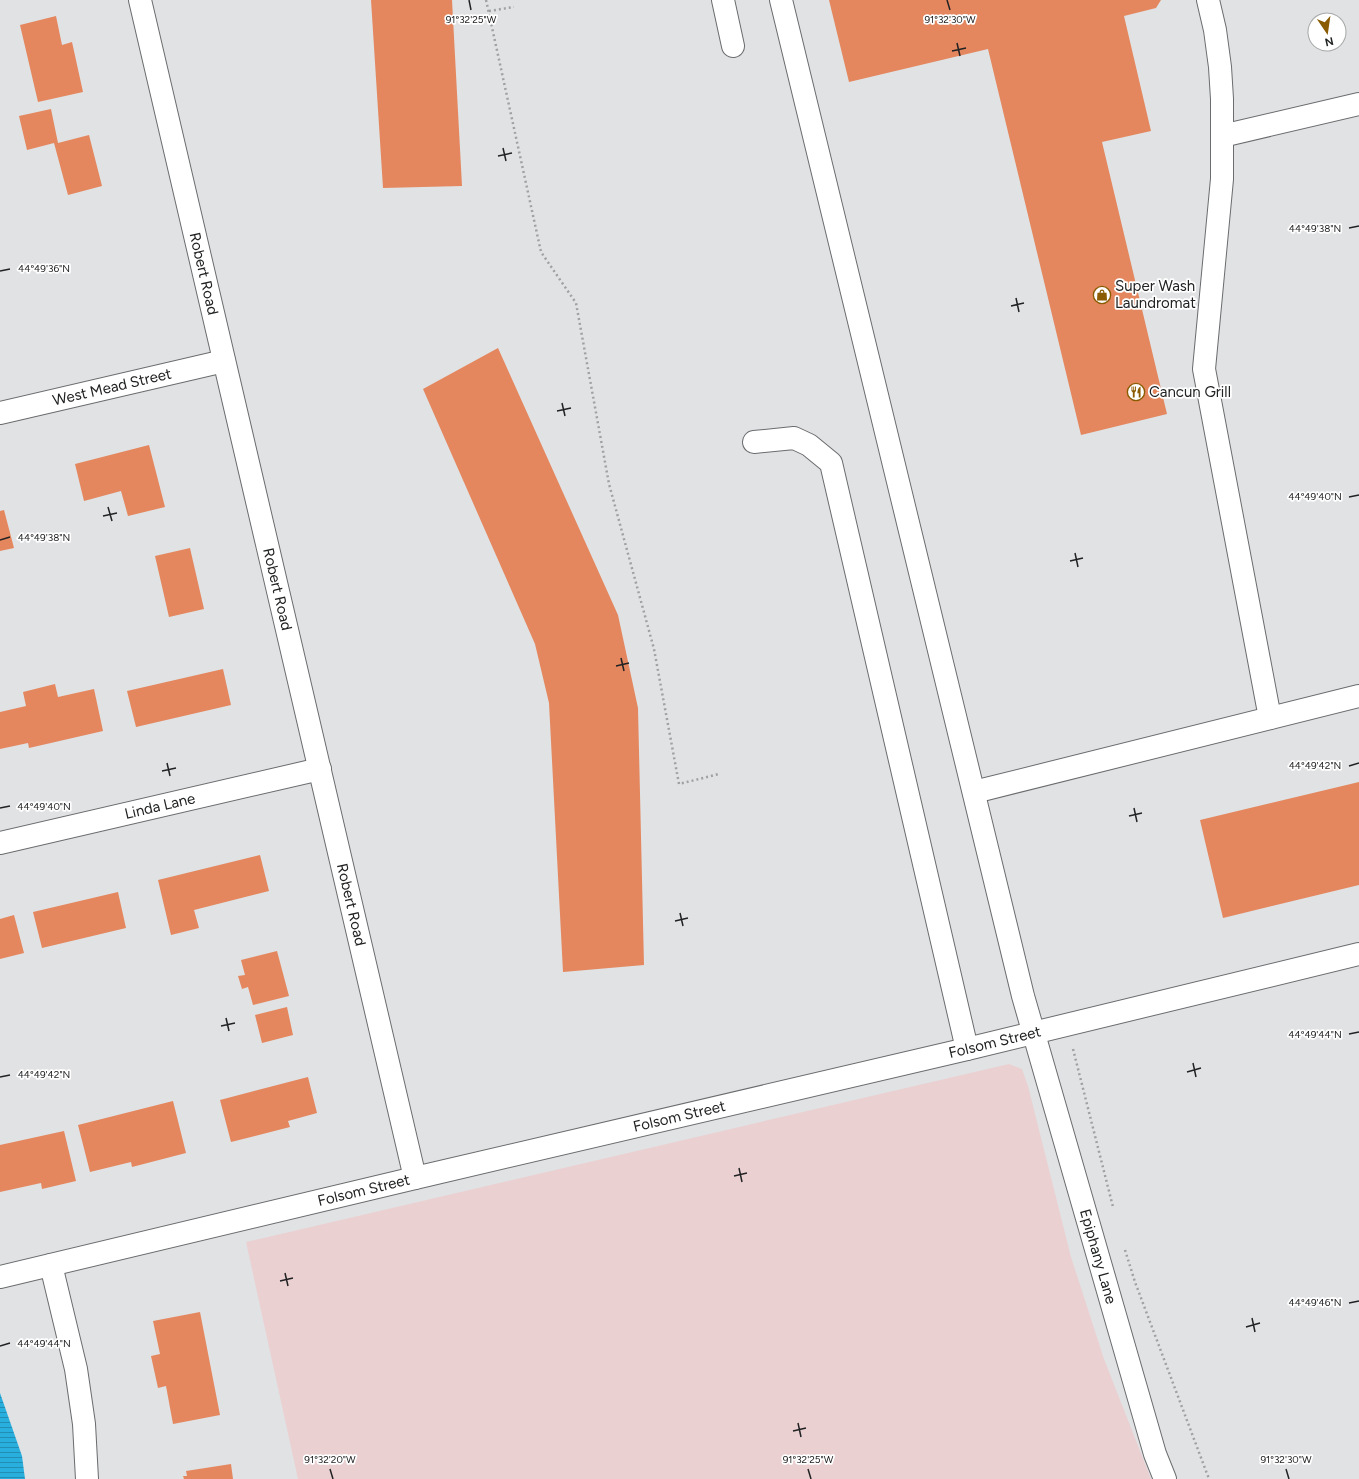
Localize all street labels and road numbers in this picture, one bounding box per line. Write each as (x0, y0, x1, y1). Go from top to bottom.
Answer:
street label: Robert Road (186, 231, 222, 317)
street label: West Mead Street (51, 364, 174, 410)
street label: Robert Road (259, 546, 296, 632)
street label: Linda Lane (123, 789, 197, 823)
street label: Robert Road (333, 862, 370, 948)
street label: Folsom Street (947, 1022, 1043, 1062)
street label: Folsom Street (631, 1097, 728, 1136)
street label: Folsom Street (316, 1170, 412, 1210)
street label: Epiphany Lane (1076, 1207, 1120, 1306)

